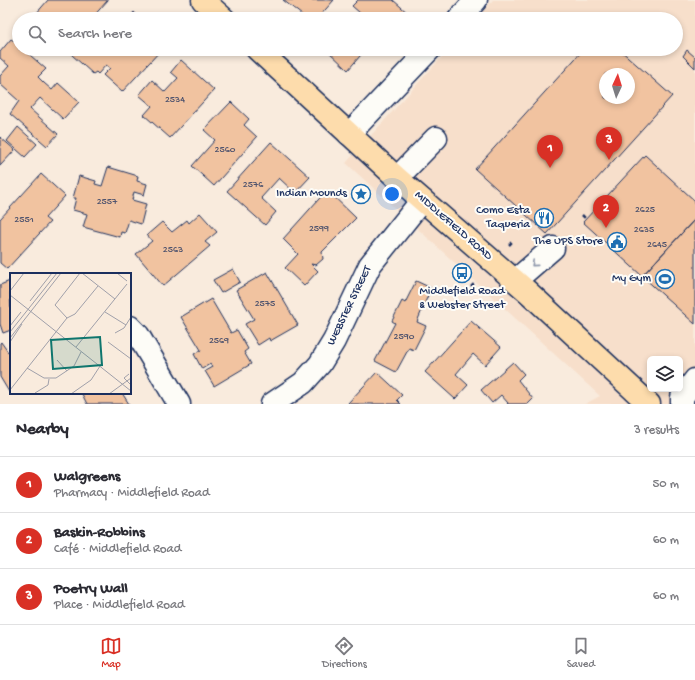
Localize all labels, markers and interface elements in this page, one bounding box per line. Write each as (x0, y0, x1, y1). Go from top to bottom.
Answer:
search box (12, 12, 683, 56)
icon: search (26, 23, 48, 45)
text: Search here (58, 25, 132, 43)
north arrow (599, 68, 635, 104)
house number: 2534 (165, 94, 185, 106)
pin: 3 (596, 127, 622, 160)
pin: 1 (537, 135, 563, 168)
house number: 2560 (215, 144, 236, 156)
house number: 2576 (243, 179, 264, 191)
place icon: Indian Mounds (350, 183, 372, 205)
your location (382, 184, 402, 204)
place label: Indian Mounds (276, 187, 348, 201)
street label: MIDDLEFIELD ROAD (411, 188, 495, 264)
pin: 2 (593, 195, 619, 228)
house number: 2557 (97, 196, 118, 208)
place label: Como Esta Taqueria (476, 204, 530, 232)
house number: 2625 (635, 204, 655, 216)
restaurant icon: Como Esta Taqueria (533, 207, 555, 229)
house number: 2551 (14, 214, 34, 226)
house number: 2599 (309, 223, 329, 235)
house number: 2635 (634, 224, 654, 236)
public building icon: The UPS Store (606, 231, 628, 253)
place label: The UPS Store (533, 235, 604, 249)
house number: 2645 (647, 239, 667, 251)
house number: 2563 (163, 244, 183, 256)
one-way arrow (531, 259, 539, 267)
bus stop icon: Middlefield Road & Webster Street (451, 262, 473, 284)
street label: WEBSTER STREET (325, 263, 376, 348)
sports icon: My Gym (654, 268, 676, 290)
place label: My Gym (612, 272, 651, 286)
inset map (10, 273, 131, 394)
place label: Middlefield Road & Webster Street (419, 285, 506, 313)
house number: 2575 (255, 298, 275, 310)
house number: 2590 (394, 331, 415, 343)
house number: 2569 (209, 335, 229, 347)
map controls (647, 356, 683, 392)
button: layers (647, 356, 683, 392)
text: Nearby (16, 420, 69, 440)
text: 3 results (634, 423, 679, 438)
text: Walgreens (54, 468, 120, 486)
text: 1 (26, 477, 32, 492)
text: 50 m (652, 477, 679, 492)
text: Pharmacy · Middlefield Road (54, 486, 210, 501)
text: Baskin-Robbins (54, 524, 145, 542)
text: 2 (26, 533, 32, 548)
text: 60 m (653, 533, 679, 548)
text: Café · Middlefield Road (54, 542, 181, 557)
text: Poetry Wall (54, 580, 128, 598)
text: 3 (26, 589, 32, 604)
text: 60 m (653, 589, 679, 604)
text: Place · Middlefield Road (54, 598, 185, 613)
tab: Map (100, 635, 122, 671)
tab: Directions (322, 635, 367, 671)
tab: Saved (567, 635, 595, 671)

